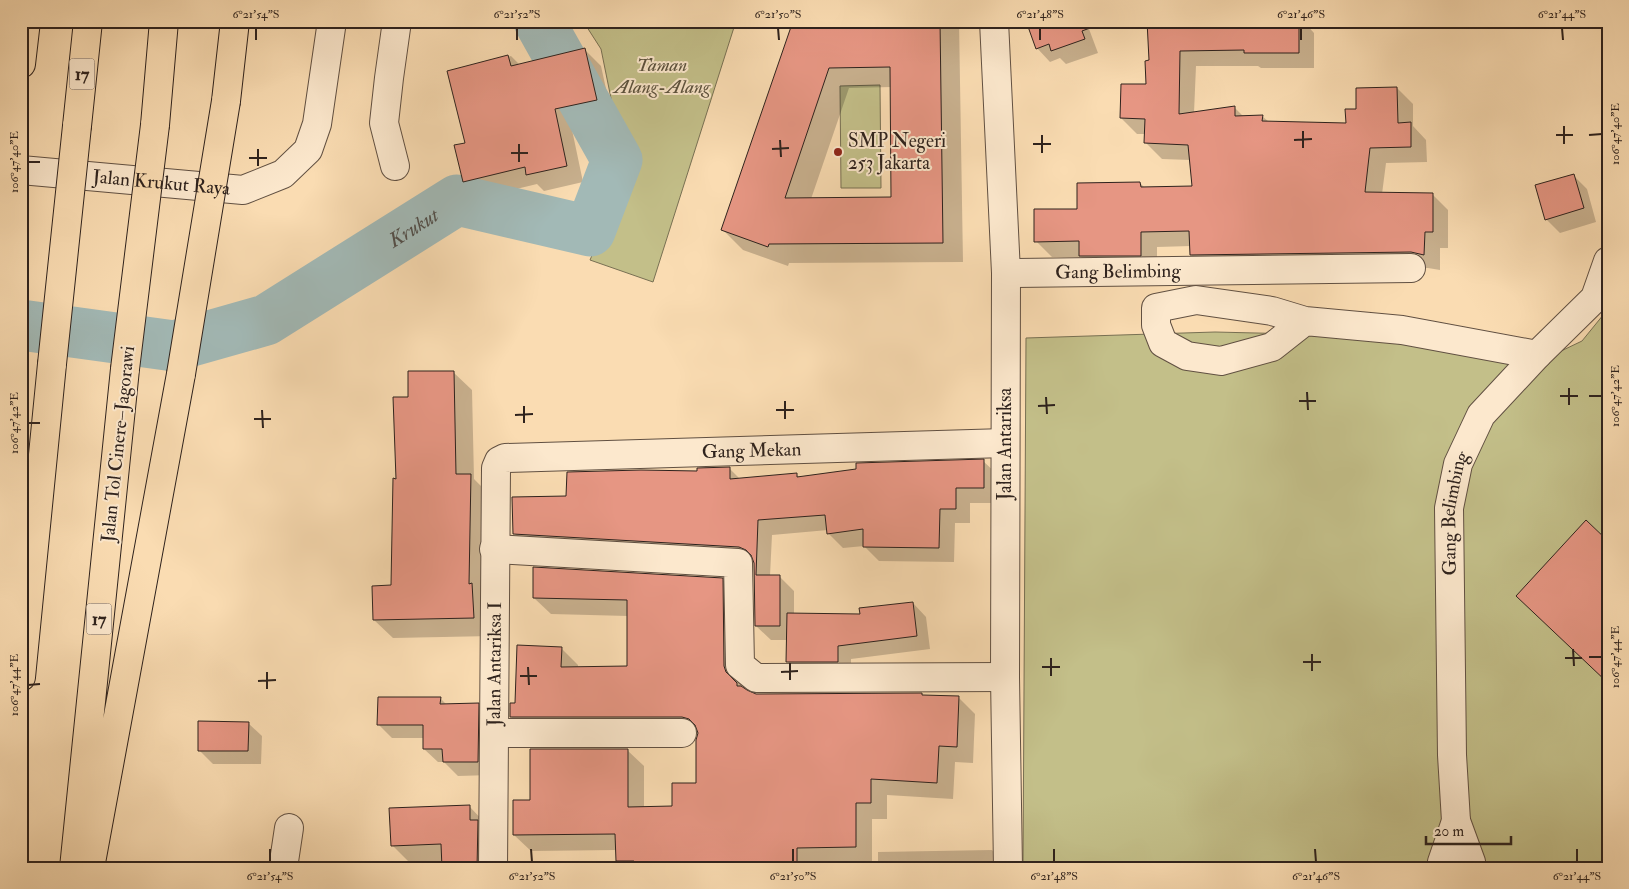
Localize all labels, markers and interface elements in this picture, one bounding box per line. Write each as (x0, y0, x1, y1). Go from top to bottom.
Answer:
text: 6°21'54"S (232, 7, 280, 22)
text: 6°21'52"S (494, 7, 540, 22)
text: 6°21'50"S (755, 7, 801, 22)
text: 6°21'48"S (1016, 7, 1064, 22)
text: 6°21'46"S (1277, 7, 1325, 22)
text: 6°21'44"S (1538, 7, 1586, 22)
park label: Taman Alang-Alang (612, 53, 711, 99)
road number: 17 (70, 59, 94, 90)
text: 106°47'40"E (1608, 103, 1623, 165)
place label: SMP Negeri 253 Jakarta (848, 129, 946, 175)
text: 106°47'40"E (7, 131, 22, 193)
marker: SMP Negeri 253 Jakarta (832, 146, 844, 158)
street label: Jalan Krukut Raya (91, 164, 231, 201)
water label: Krukut (383, 202, 444, 253)
street label: Gang Belimbing (1055, 259, 1181, 284)
street label: Jalan Tol Cinere–Jagorawi (96, 345, 140, 544)
text: 106°47'42"E (1608, 365, 1623, 427)
street label: Jalan Antariksa (993, 387, 1017, 501)
text: 106°47'42"E (7, 392, 22, 454)
street label: Gang Mekan (701, 437, 802, 464)
street label: Gang Belimbing (1437, 447, 1475, 576)
street label: Jalan Antariksa I (482, 602, 507, 727)
road number: 17 (86, 604, 112, 634)
text: 106°47'44"E (1608, 626, 1623, 688)
text: 106°47'44"E (7, 654, 22, 716)
scale bar (1426, 814, 1512, 846)
text: 20 m (1434, 822, 1464, 841)
text: 6°21'54"S (246, 869, 294, 884)
text: 6°21'52"S (509, 869, 555, 884)
text: 6°21'50"S (770, 869, 816, 884)
text: 6°21'48"S (1030, 869, 1078, 884)
text: 6°21'46"S (1292, 869, 1340, 884)
text: 6°21'44"S (1553, 869, 1601, 884)

